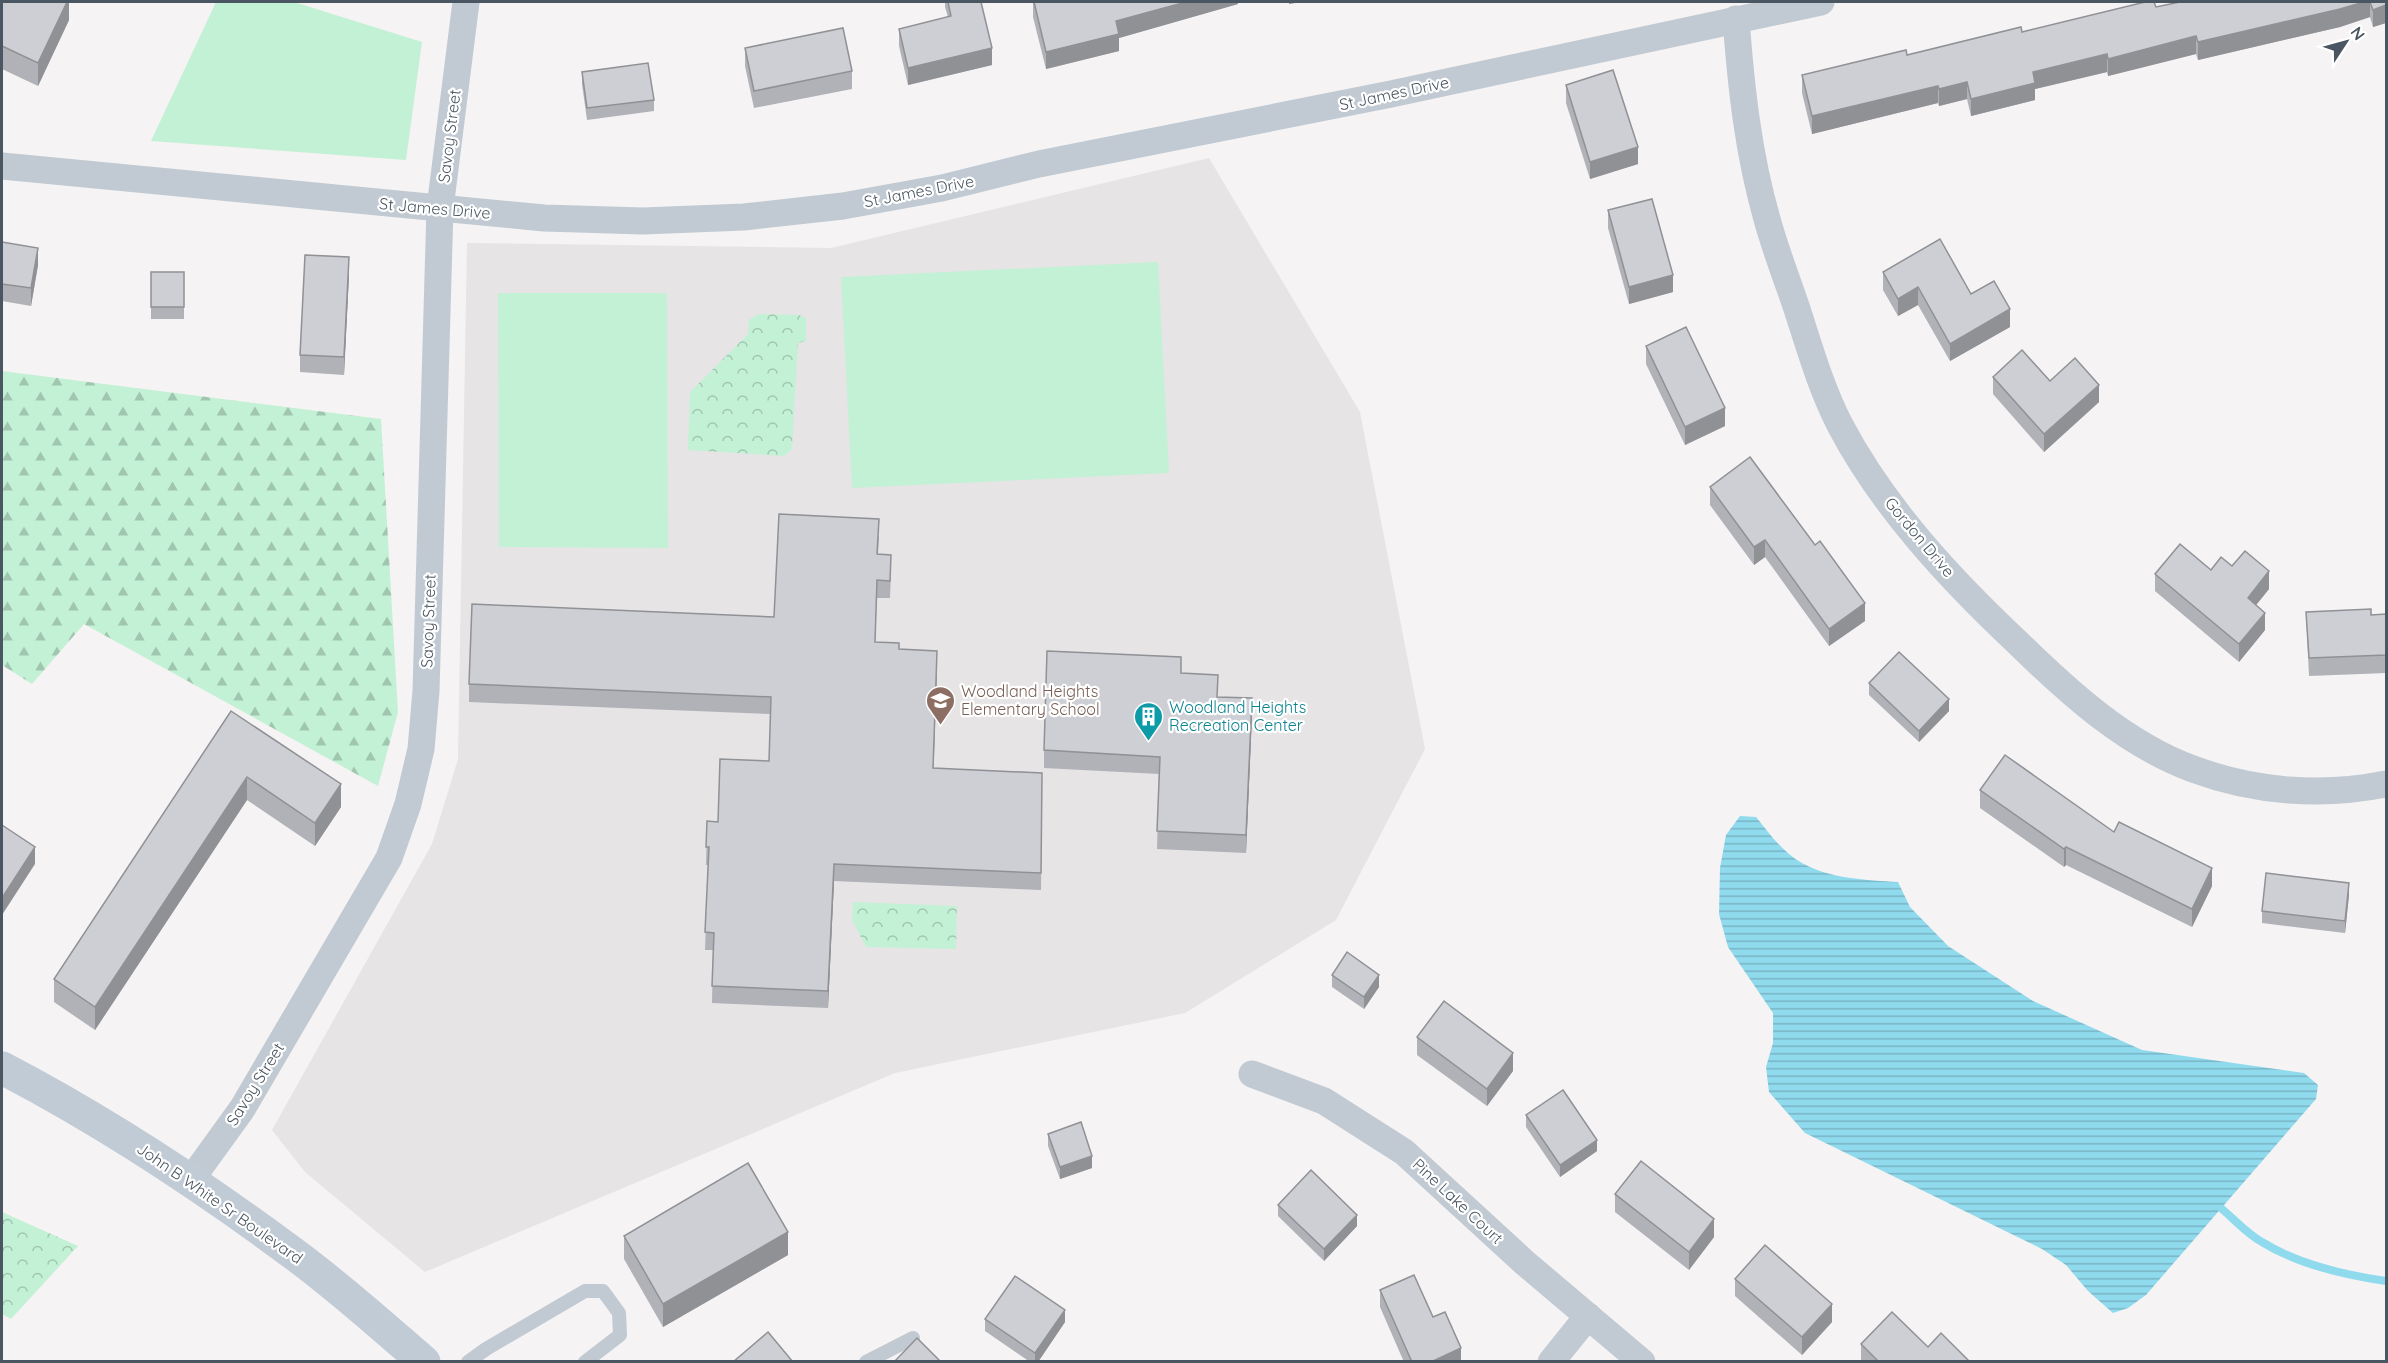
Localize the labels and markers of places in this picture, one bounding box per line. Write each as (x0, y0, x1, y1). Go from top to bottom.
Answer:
place label: Woodland Heights Elementary School (961, 681, 1100, 719)
school or university icon: Woodland Heights Elementary School (924, 684, 956, 726)
place label: Woodland Heights Recreation Center (1169, 697, 1306, 735)
building icon: Woodland Heights Recreation Center (1132, 700, 1164, 742)

